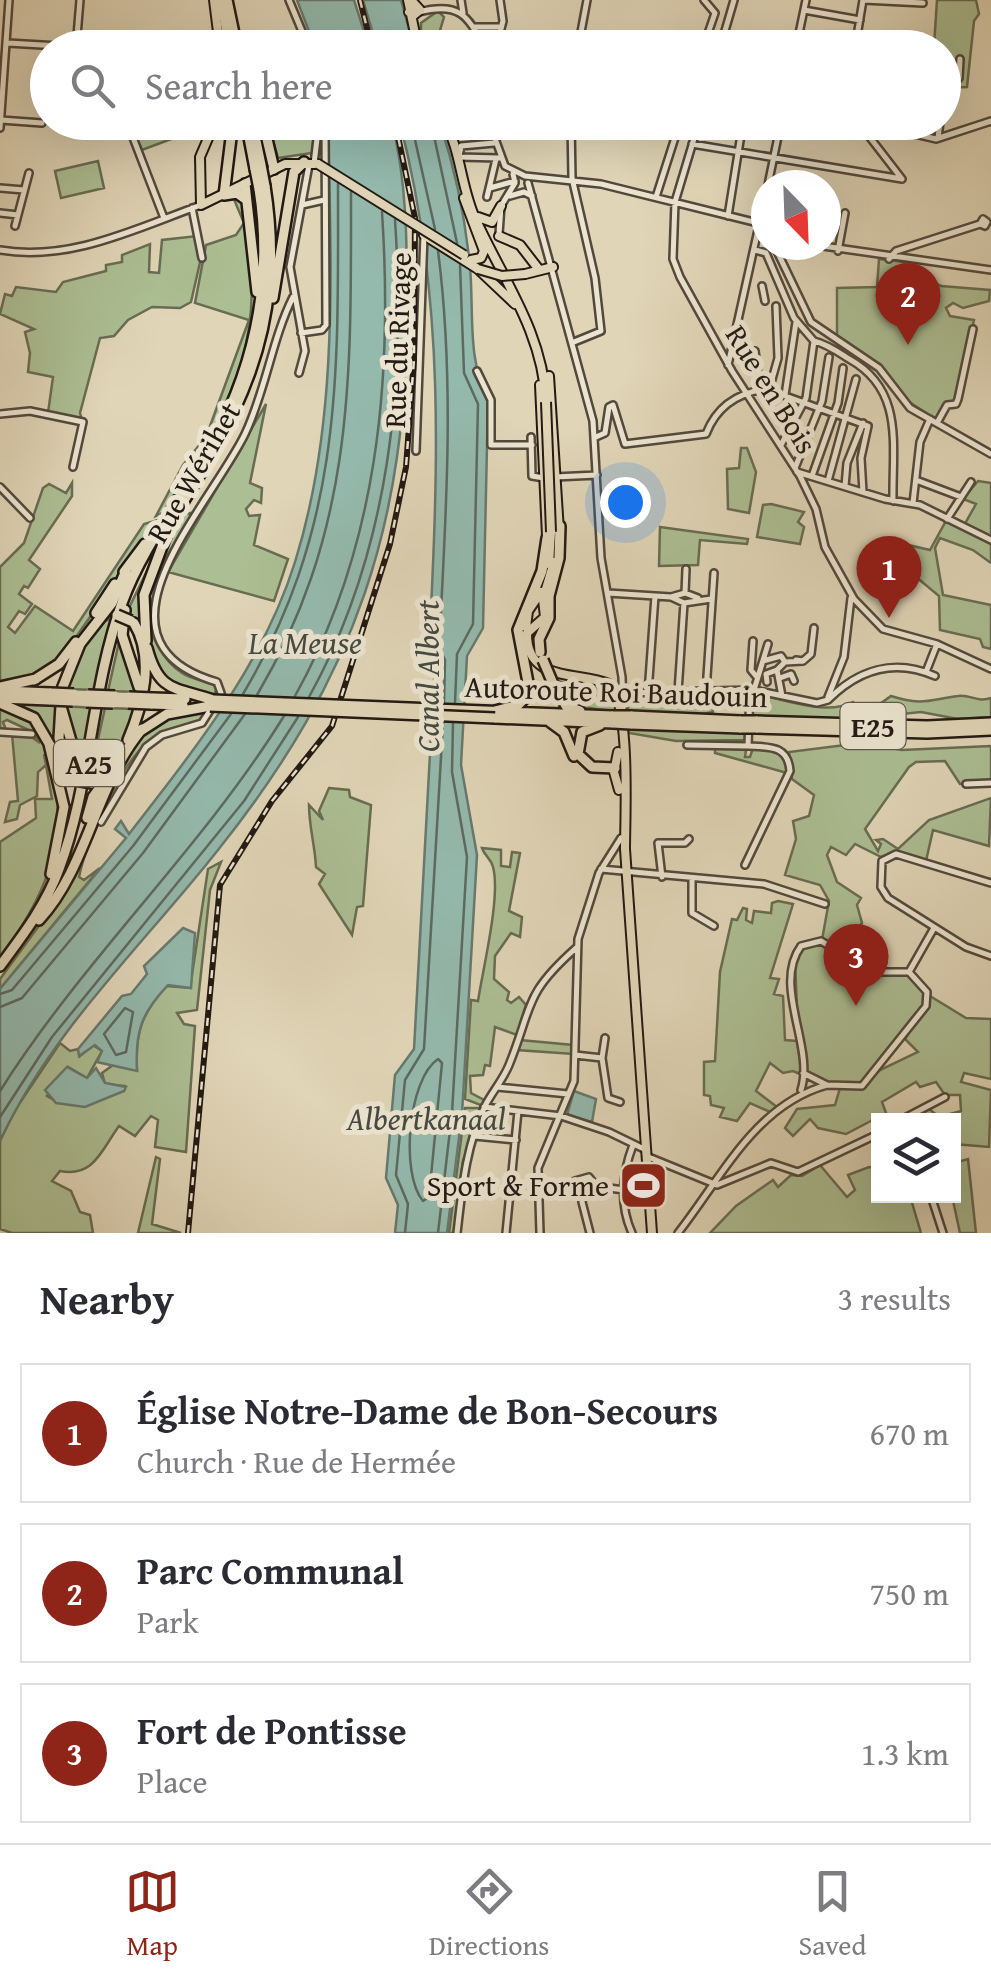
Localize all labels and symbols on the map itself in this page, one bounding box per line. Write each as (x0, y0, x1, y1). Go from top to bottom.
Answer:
north arrow (751, 170, 841, 260)
street label: Rue du Rivage (372, 251, 422, 429)
pin: 2 (876, 262, 940, 345)
street label: Rue en Bois (715, 316, 829, 462)
street label: Rue Wérihet (135, 393, 251, 551)
your location (600, 477, 651, 528)
pin: 1 (856, 536, 922, 618)
water label: Canal Albert (404, 599, 451, 752)
water label: La Meuse (247, 619, 362, 666)
street label: Autoroute Roi Baudouin (464, 664, 768, 718)
road number: E25 (840, 703, 906, 749)
road number: A25 (54, 740, 124, 786)
pin: 3 (824, 924, 888, 1006)
water label: Albertkanaal (345, 1095, 506, 1142)
sports icon: Sport & Forme (618, 1159, 670, 1211)
place label: Sport & Forme (427, 1163, 609, 1207)

